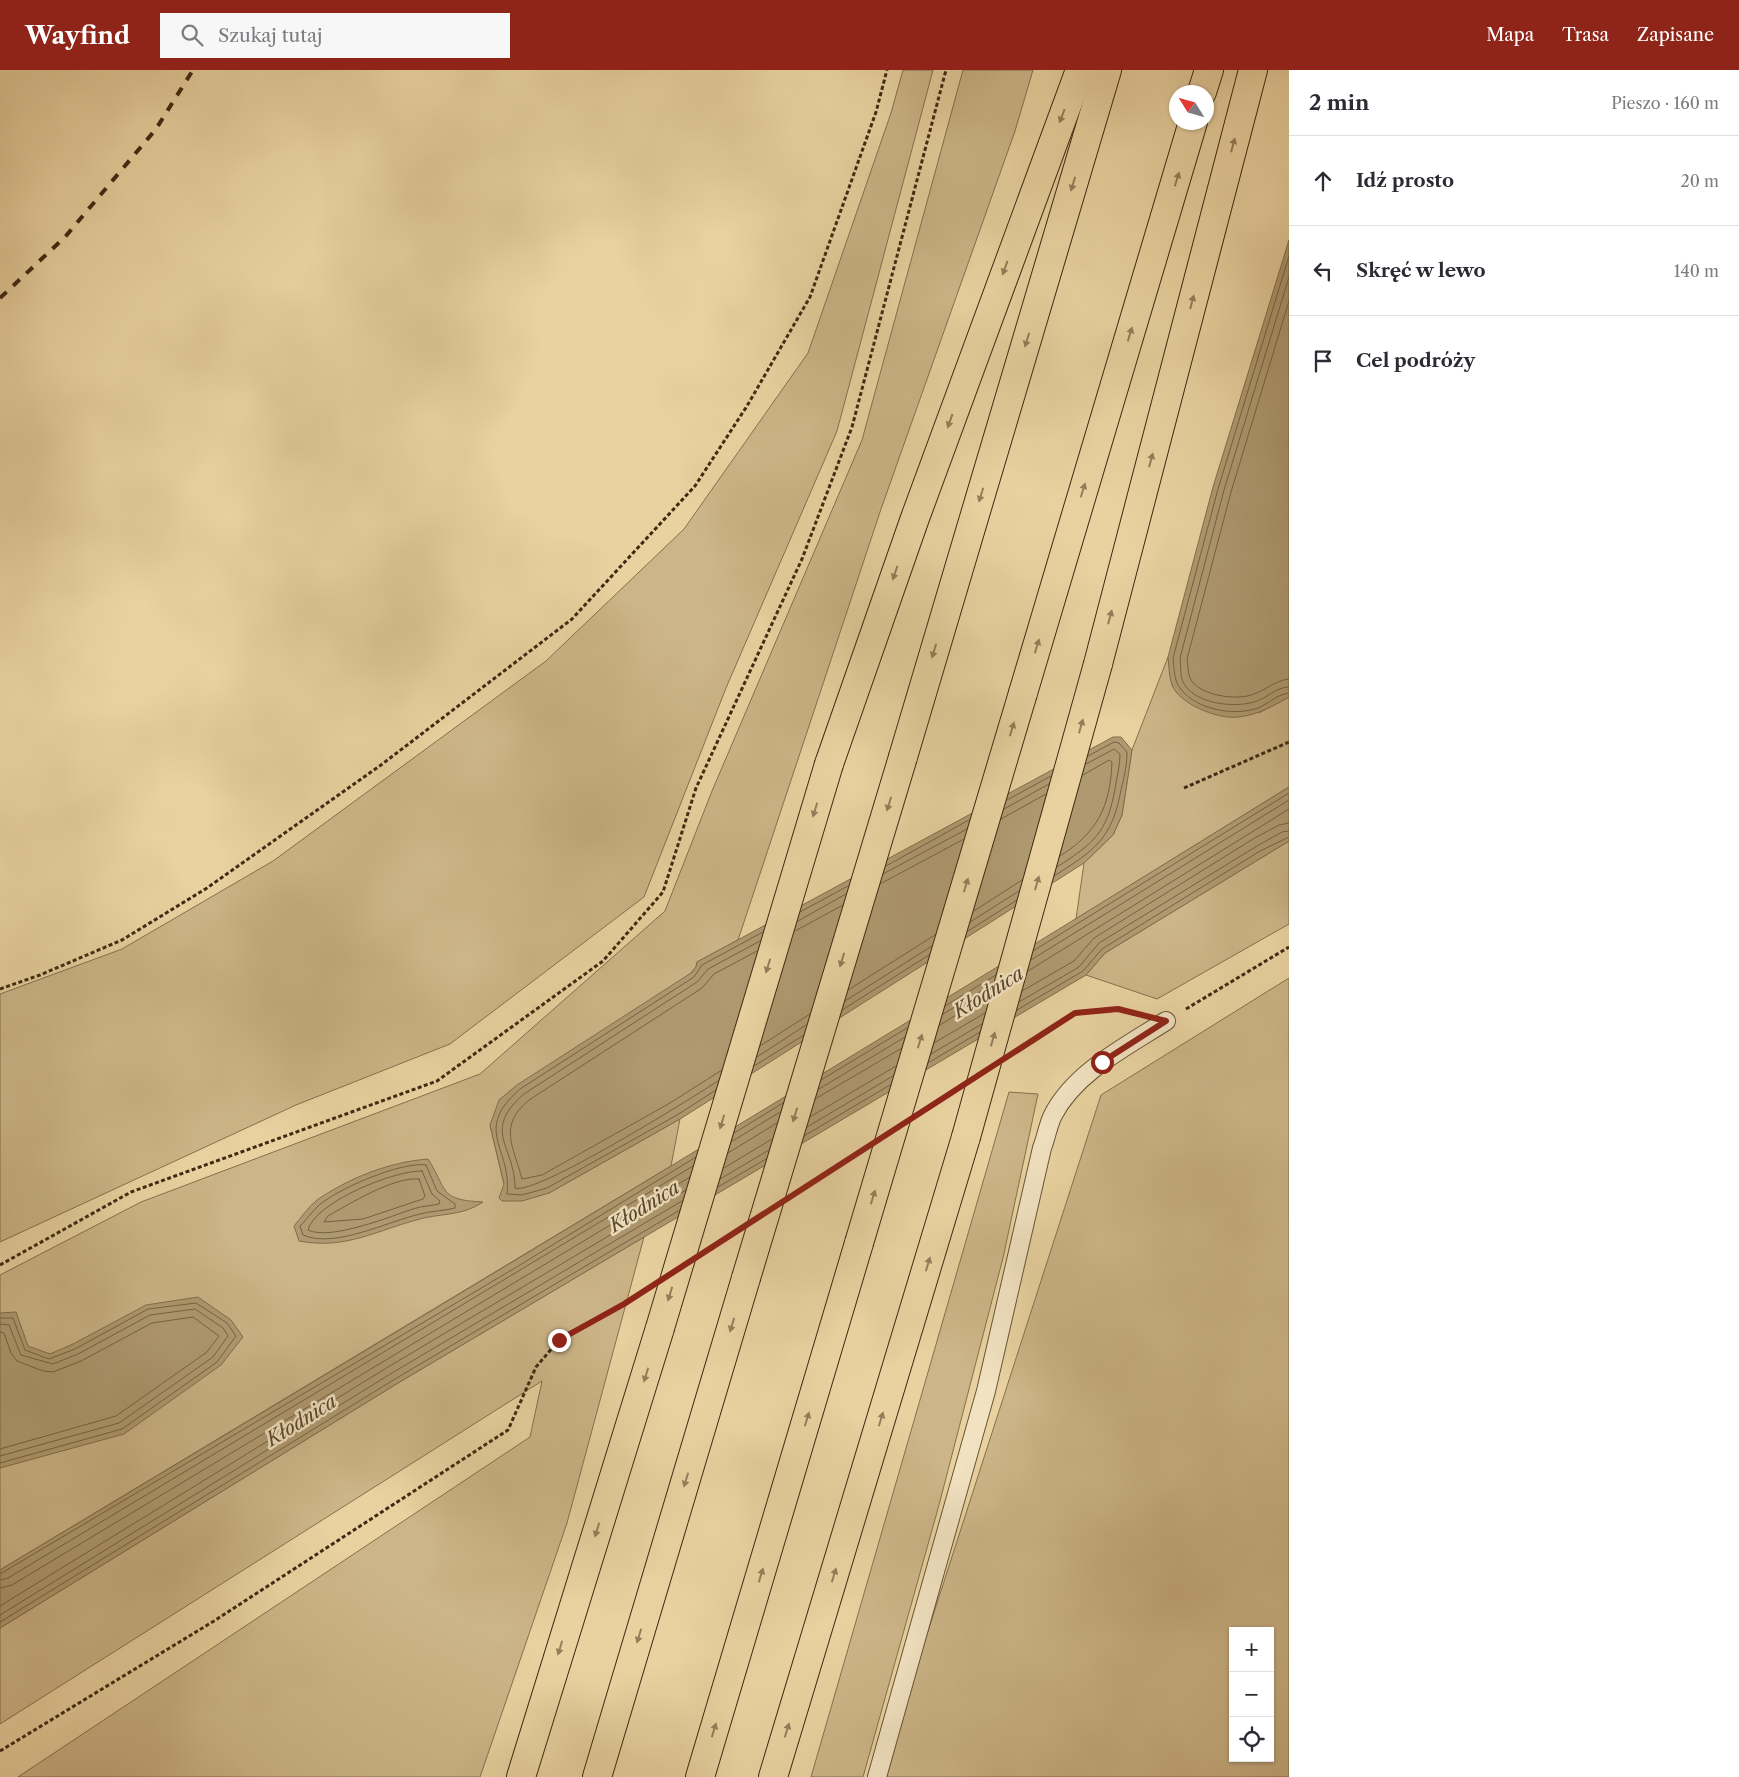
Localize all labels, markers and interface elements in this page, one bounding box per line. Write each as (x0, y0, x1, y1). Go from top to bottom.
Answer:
search box (160, 13, 510, 58)
text: Wayfind (25, 21, 130, 50)
icon: search (178, 21, 206, 49)
text: Szukaj tutaj (218, 24, 322, 47)
text: Mapa (1486, 24, 1534, 46)
text: Trasa (1562, 24, 1609, 46)
text: Zapisane (1637, 24, 1714, 46)
north arrow (1169, 85, 1214, 130)
text: 2 min (1309, 90, 1369, 115)
text: Pieszo · 160 m (1611, 93, 1719, 113)
one-way arrow (1058, 108, 1066, 123)
one-way arrow (1229, 138, 1237, 153)
icon: ahead (1309, 167, 1337, 195)
text: Idź prosto (1356, 169, 1454, 192)
one-way arrow (1173, 171, 1181, 186)
text: 20 m (1680, 171, 1719, 191)
one-way arrow (1069, 176, 1077, 191)
icon: left (1309, 257, 1337, 285)
text: Skręć w lewo (1356, 259, 1486, 282)
one-way arrow (1001, 261, 1009, 276)
text: 140 m (1674, 261, 1719, 281)
one-way arrow (1188, 295, 1196, 310)
one-way arrow (1126, 327, 1134, 342)
one-way arrow (1023, 332, 1031, 347)
icon: arrive (1309, 347, 1337, 375)
text: Cel podróży (1356, 349, 1475, 372)
one-way arrow (946, 413, 953, 428)
one-way arrow (1147, 452, 1155, 467)
one-way arrow (1080, 483, 1088, 498)
one-way arrow (976, 488, 984, 503)
one-way arrow (891, 566, 898, 581)
one-way arrow (1107, 609, 1115, 624)
one-way arrow (1033, 638, 1041, 653)
one-way arrow (930, 644, 938, 659)
one-way arrow (1077, 719, 1085, 734)
one-way arrow (1008, 722, 1016, 737)
one-way arrow (884, 797, 892, 812)
one-way arrow (810, 803, 818, 818)
one-way arrow (1033, 875, 1041, 890)
one-way arrow (962, 878, 970, 893)
one-way arrow (837, 952, 845, 967)
one-way arrow (764, 959, 772, 974)
water label: Kłodnica (947, 961, 1028, 1024)
one-way arrow (990, 1032, 998, 1047)
one-way arrow (916, 1033, 924, 1048)
route start (1091, 1051, 1114, 1074)
one-way arrow (791, 1108, 799, 1123)
one-way arrow (717, 1114, 725, 1129)
water label: Kłodnica (603, 1175, 684, 1238)
one-way arrow (870, 1189, 878, 1204)
one-way arrow (925, 1256, 933, 1271)
one-way arrow (666, 1287, 674, 1302)
one-way arrow (728, 1317, 736, 1332)
route end (548, 1329, 571, 1352)
one-way arrow (641, 1367, 649, 1382)
water label: Kłodnica (260, 1389, 341, 1452)
one-way arrow (804, 1411, 812, 1426)
one-way arrow (878, 1412, 886, 1427)
one-way arrow (681, 1473, 689, 1488)
one-way arrow (592, 1522, 600, 1537)
one-way arrow (757, 1567, 765, 1582)
one-way arrow (831, 1567, 839, 1582)
map controls (1229, 1627, 1274, 1762)
button: + (1229, 1627, 1274, 1672)
one-way arrow (635, 1629, 643, 1644)
one-way arrow (556, 1640, 564, 1655)
button: − (1229, 1672, 1274, 1717)
button: locate (1229, 1717, 1274, 1762)
one-way arrow (711, 1723, 719, 1738)
one-way arrow (784, 1723, 792, 1738)

